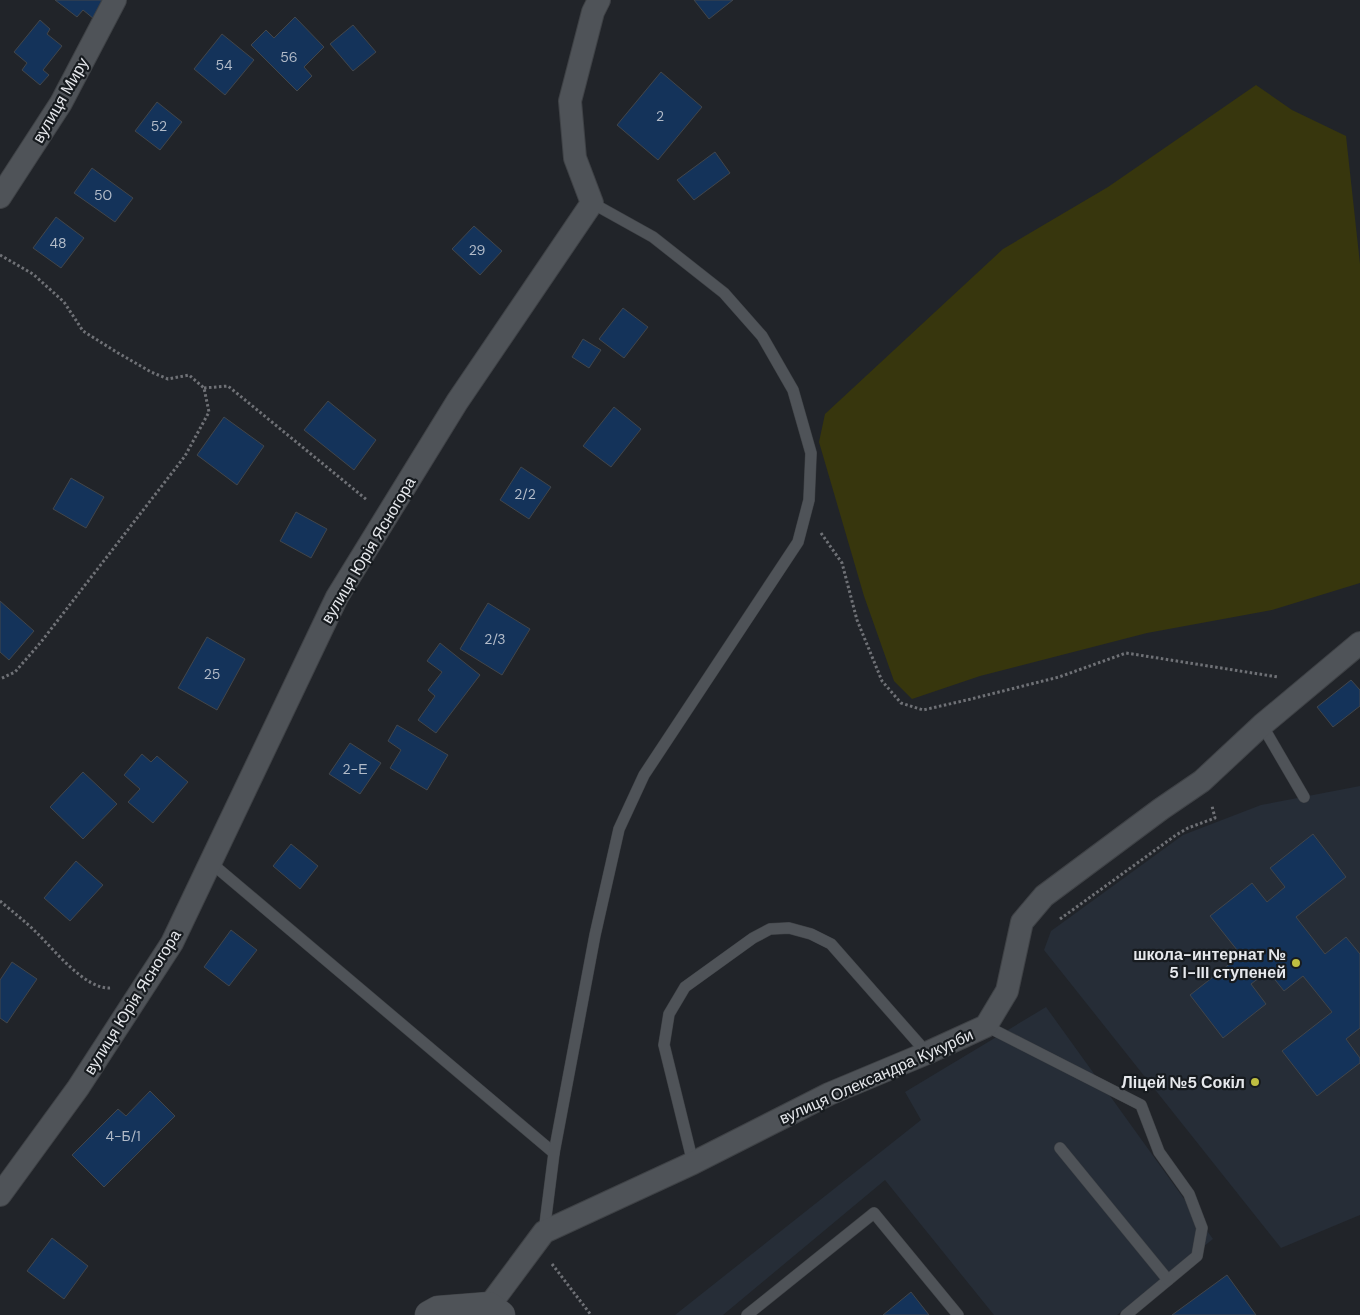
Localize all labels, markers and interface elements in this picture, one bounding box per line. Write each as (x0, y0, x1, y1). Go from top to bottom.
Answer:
house number: 56 (280, 48, 298, 66)
street label: вулиця Миру (28, 54, 93, 147)
house number: 54 (215, 56, 233, 74)
house number: 2 (656, 107, 664, 125)
house number: 52 (151, 117, 167, 135)
house number: 50 (94, 186, 112, 204)
house number: 48 (49, 234, 67, 252)
house number: 29 (469, 241, 486, 259)
street label: вулиця Юрія Ясногора (316, 473, 421, 627)
house number: 2/2 (514, 485, 536, 503)
house number: 2/3 (484, 630, 506, 648)
house number: 25 (204, 665, 220, 683)
house number: 2-Е (343, 760, 367, 778)
street label: вулиця Юрія Ясногора (79, 926, 186, 1079)
place label: школа-интернат № 5 I-III ступеней (1133, 944, 1286, 983)
marker: школа-интернат № 5 I-III ступеней (1290, 957, 1302, 969)
street label: вулиця Олександра Кукурби (776, 1024, 977, 1129)
place label: Ліцей №5 Сокіл (1122, 1072, 1245, 1093)
marker: Ліцей №5 Сокіл (1249, 1076, 1261, 1088)
house number: 4-Б/1 (105, 1127, 141, 1145)

